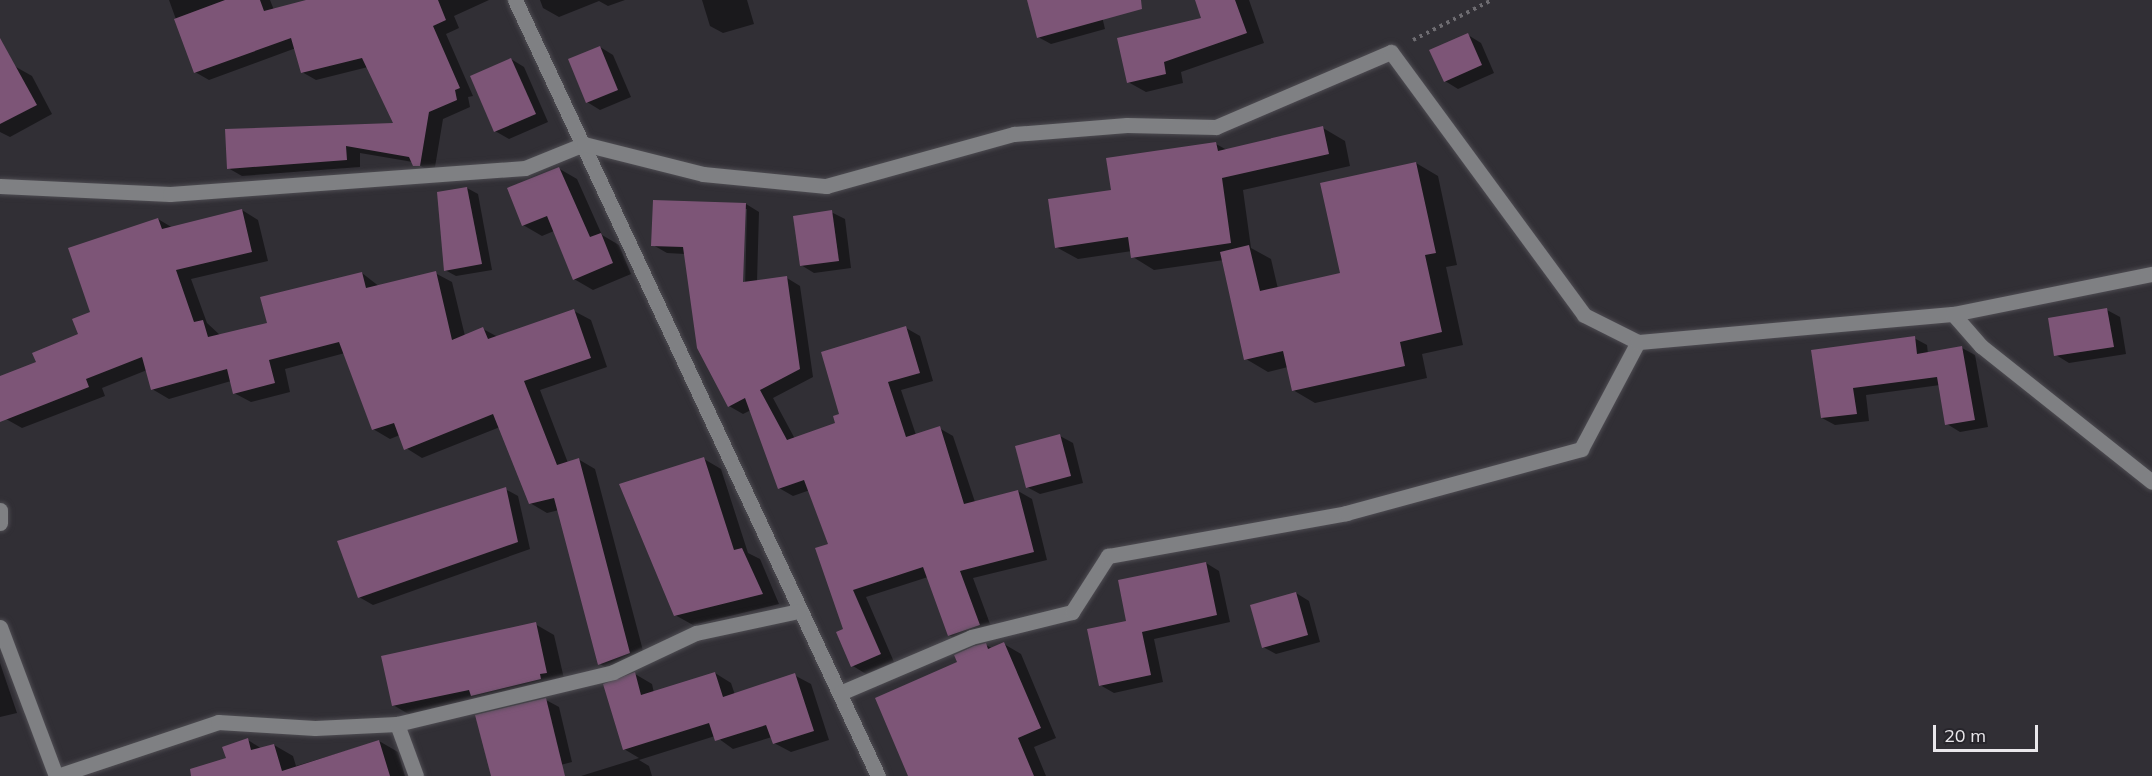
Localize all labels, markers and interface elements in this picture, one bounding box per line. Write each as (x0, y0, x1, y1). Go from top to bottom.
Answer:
scale bar (1936, 713, 2041, 751)
text: 20 m (1944, 724, 1986, 747)

